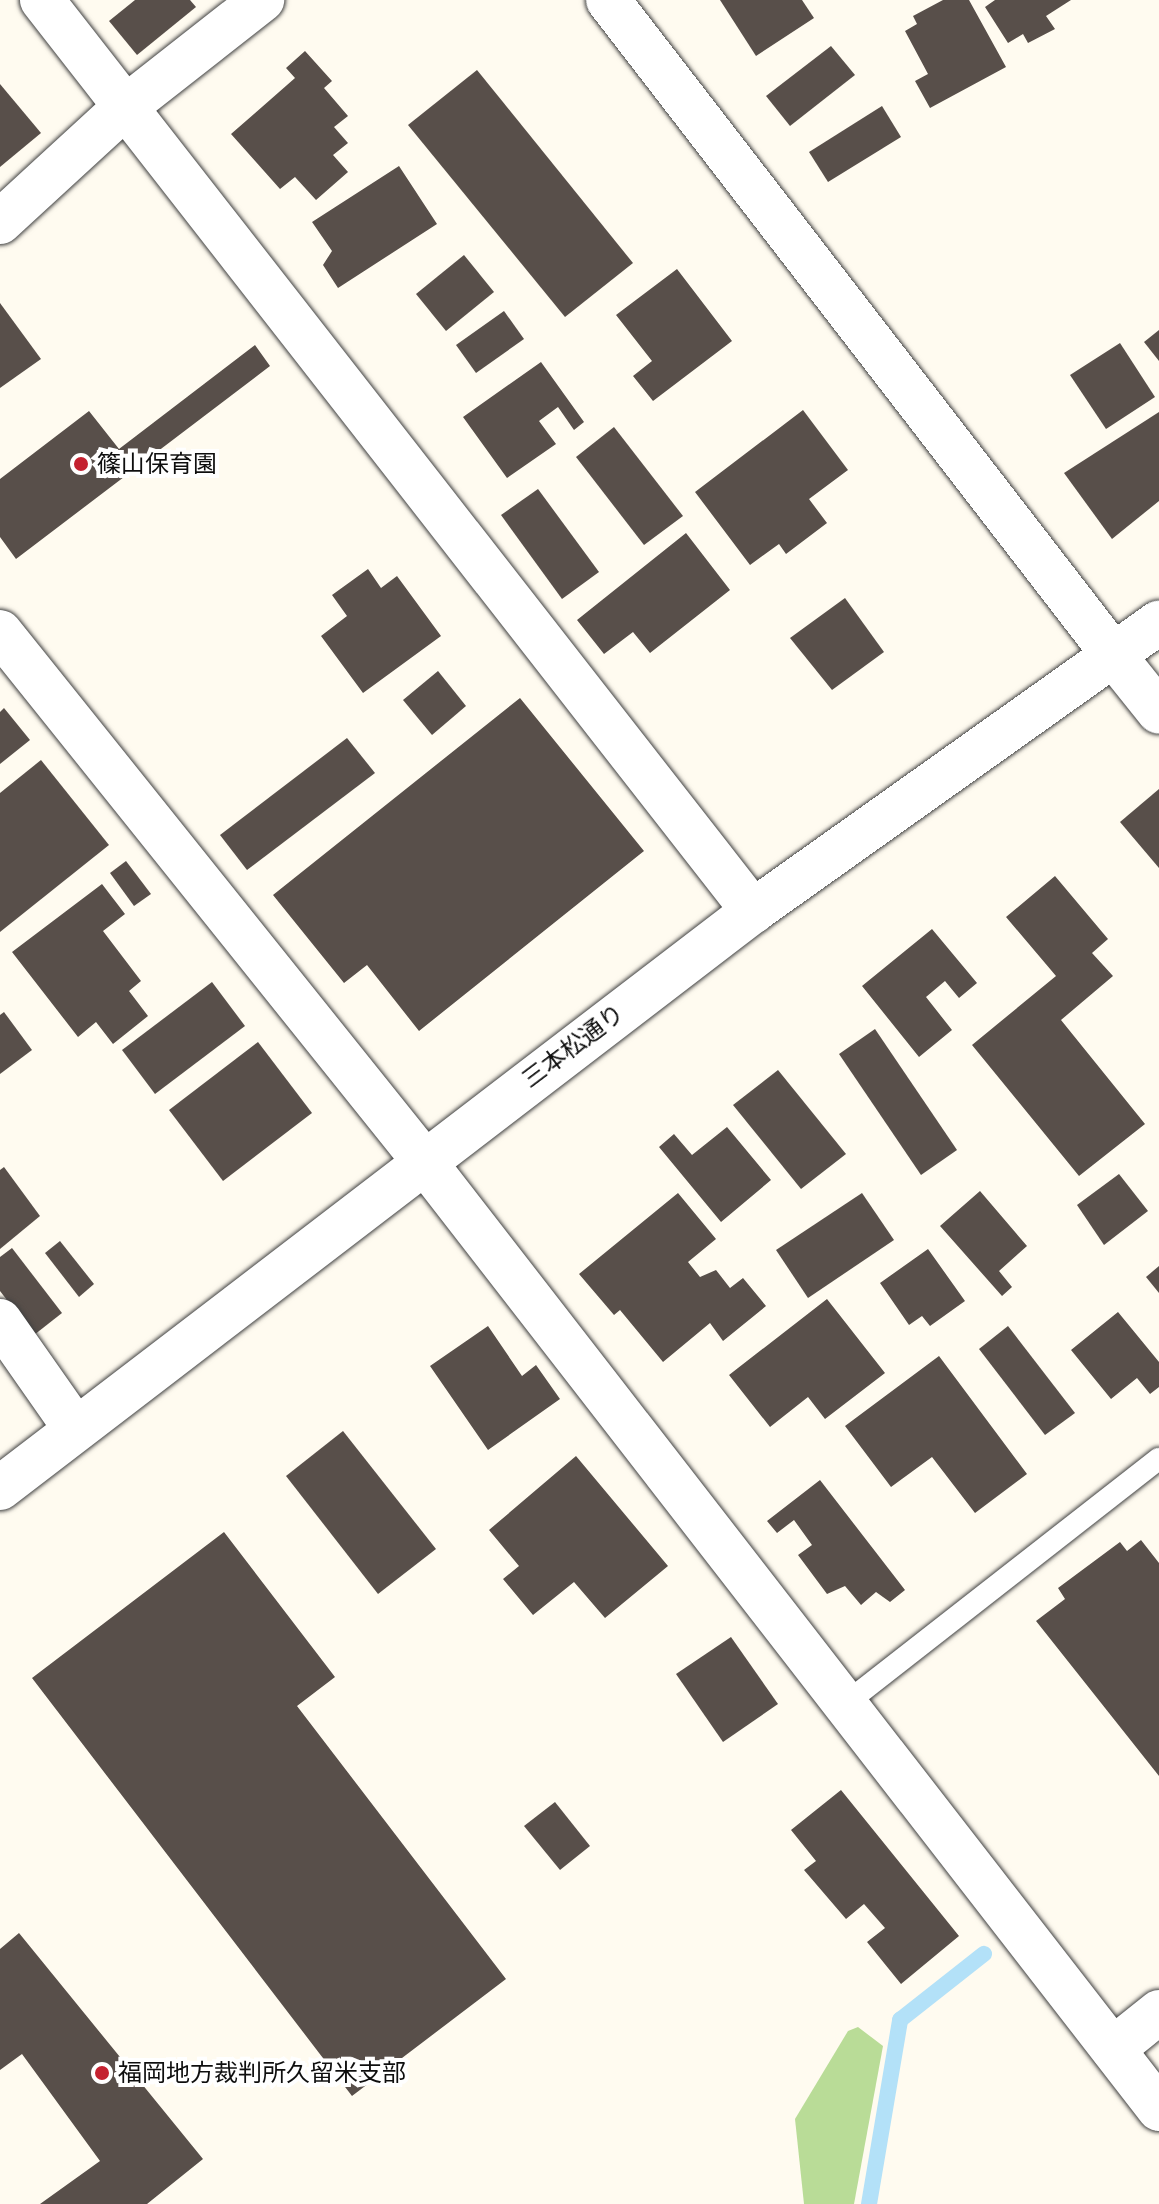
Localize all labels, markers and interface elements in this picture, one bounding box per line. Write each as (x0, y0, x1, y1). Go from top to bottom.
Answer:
place label: 篠山保育園 (97, 450, 217, 478)
marker: 篠山保育園 (72, 455, 90, 473)
street label: 三本松通り (516, 998, 630, 1094)
place label: 福岡地方裁判所久留米支部 (118, 2059, 406, 2087)
marker: 福岡地方裁判所久留米支部 (93, 2064, 111, 2082)

